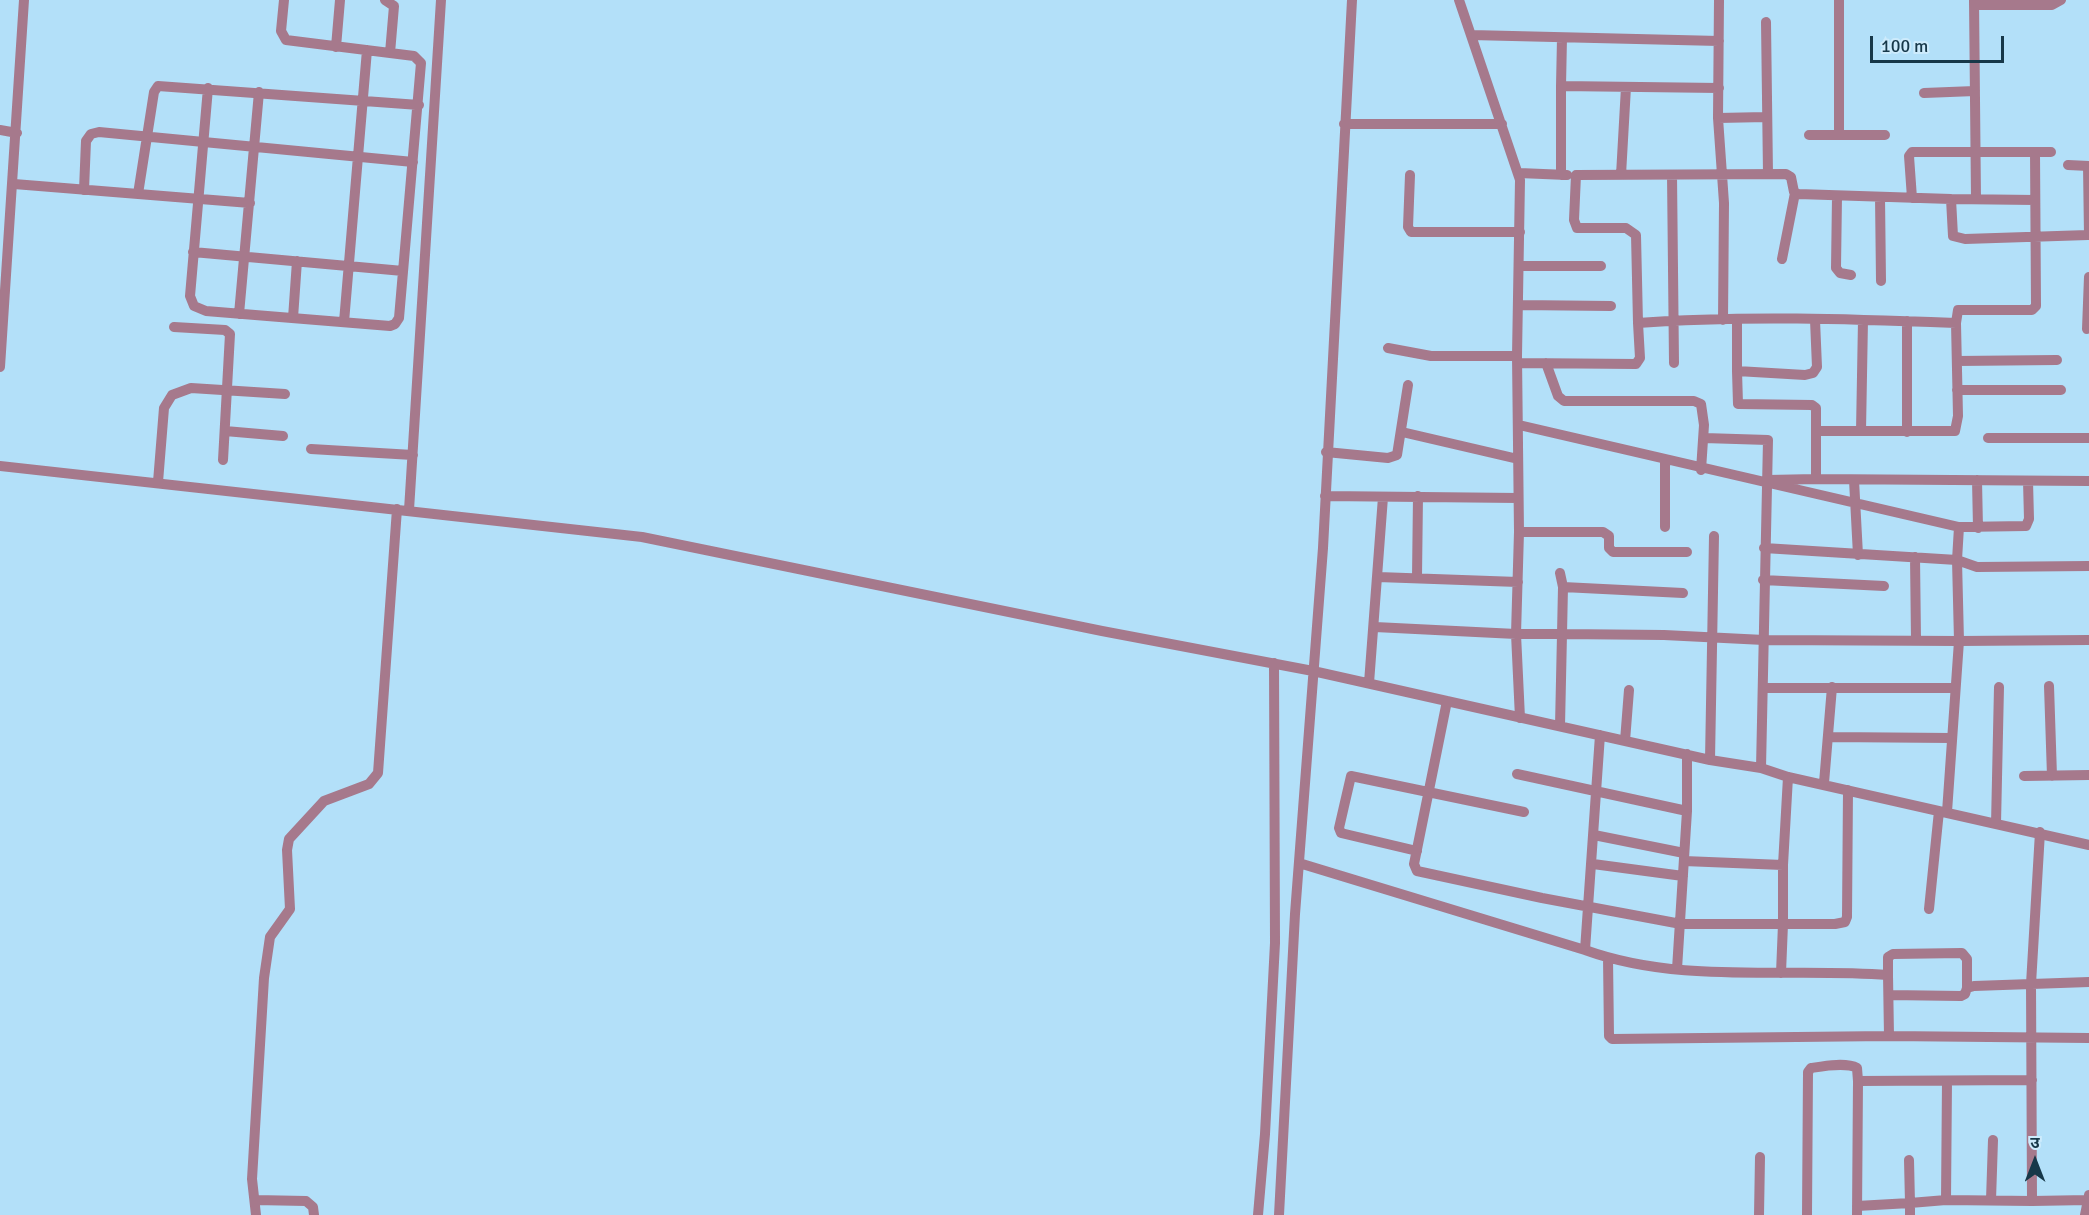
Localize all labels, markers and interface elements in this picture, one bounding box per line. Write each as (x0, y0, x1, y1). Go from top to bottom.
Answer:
scale bar (1873, 24, 2006, 62)
text: 100 m (1881, 35, 1928, 57)
north arrow (2005, 1131, 2065, 1191)
text: उ (2030, 1133, 2040, 1153)

